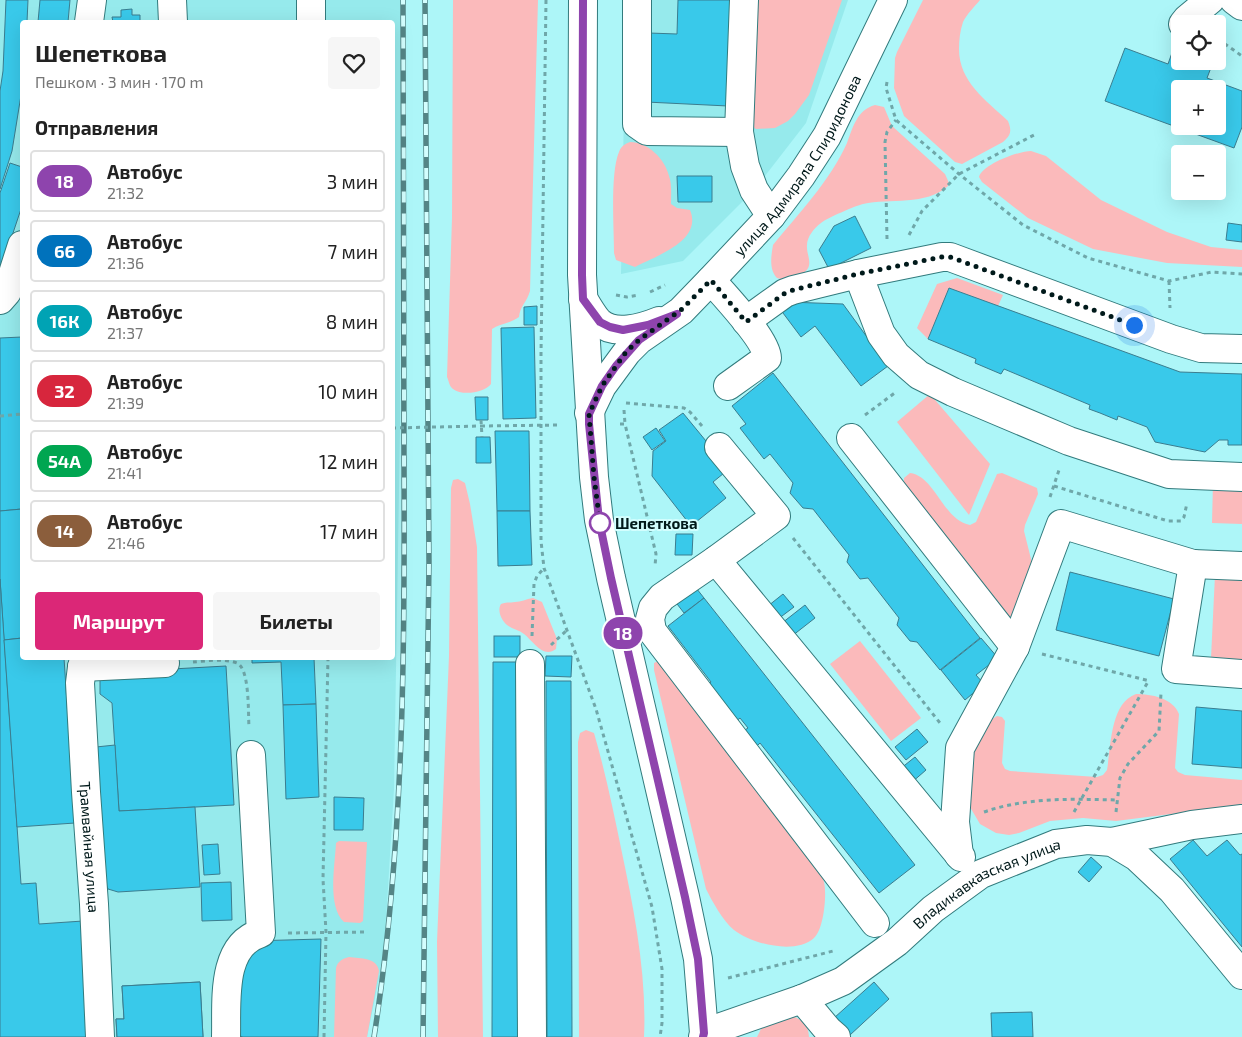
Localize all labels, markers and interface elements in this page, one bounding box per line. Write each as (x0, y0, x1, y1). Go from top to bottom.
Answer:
map controls (1171, 15, 1226, 200)
button: locate (1171, 15, 1226, 70)
button: heart (328, 37, 380, 89)
text: Шепеткова (35, 38, 167, 67)
text: Пешком · 3 мин · 170 m (35, 72, 204, 91)
street label: улица Адмирала Спиридонова (730, 72, 864, 260)
button: + (1171, 80, 1226, 135)
text: Отправления (35, 116, 158, 139)
button: − (1171, 145, 1226, 200)
text: Автобус (107, 160, 183, 183)
text: 18 (55, 170, 74, 192)
text: 3 мин (327, 170, 378, 193)
text: 21:32 (107, 183, 144, 202)
text: Автобус (107, 230, 183, 253)
text: 66 (54, 240, 75, 262)
text: 7 мин (328, 240, 378, 263)
text: 21:36 (107, 253, 144, 272)
text: Автобус (107, 300, 183, 323)
text: 16К (50, 310, 79, 332)
text: 8 мин (326, 310, 378, 333)
your location (1122, 313, 1147, 338)
text: 21:37 (107, 323, 143, 342)
text: Автобус (107, 370, 183, 393)
text: 32 (54, 380, 75, 402)
text: 10 мин (318, 380, 378, 403)
text: 21:39 (107, 393, 144, 412)
text: Автобус (107, 440, 183, 463)
text: 54А (48, 450, 81, 472)
text: 12 мин (319, 450, 378, 473)
text: 21:41 (107, 463, 142, 482)
text: Автобус (107, 510, 183, 533)
marker: Шепеткова (589, 512, 611, 534)
place label: Шепеткова (615, 514, 698, 532)
text: 14 (55, 520, 74, 542)
text: 17 мин (320, 520, 378, 543)
text: 21:46 (107, 533, 145, 552)
button: Маршрут (35, 592, 203, 650)
button: Билеты (213, 592, 380, 650)
line badge: 18 (600, 617, 646, 649)
text: 18 (614, 622, 633, 644)
street label: Трамвайная улица (76, 781, 103, 913)
street label: Владикавказская улица (909, 835, 1062, 932)

